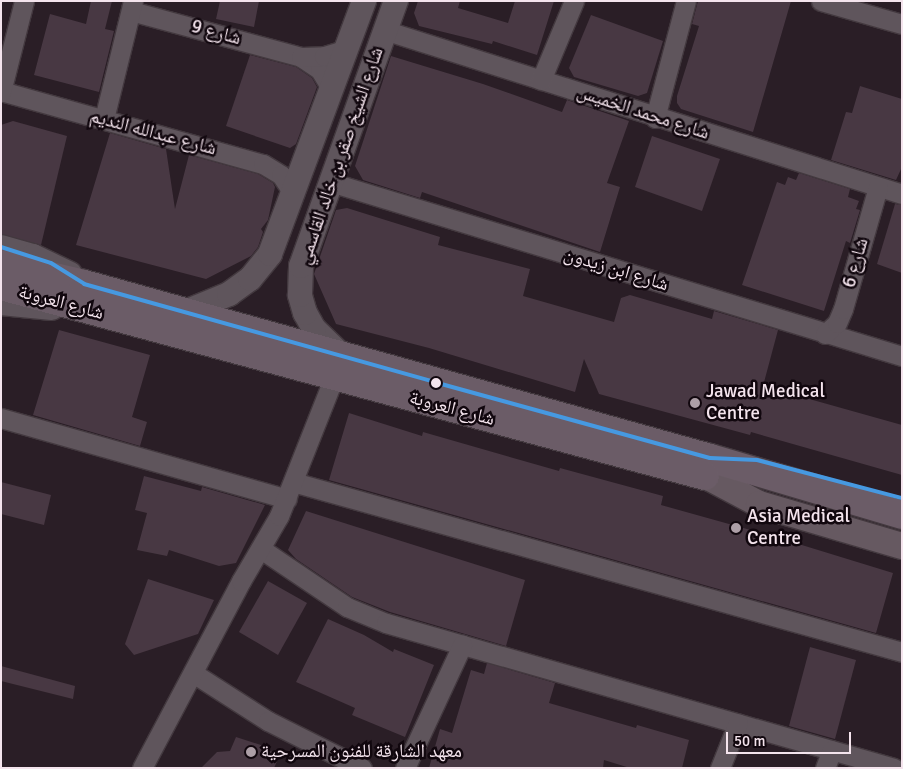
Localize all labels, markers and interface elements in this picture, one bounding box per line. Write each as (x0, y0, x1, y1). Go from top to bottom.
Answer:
street label: شارع 9 (189, 15, 243, 51)
street label: شارع الشيخ صقر بن خالد القاسمي (293, 44, 389, 268)
street label: شارع محمد الخميس (574, 81, 712, 145)
street label: شارع عبدالله النديم (87, 105, 219, 161)
street label: شارع 6 (838, 236, 874, 290)
street label: شارع ابن زيدون (561, 243, 671, 297)
street label: شارع العروبة (16, 281, 106, 325)
unlabelled marker (431, 378, 441, 388)
place label: Jawad Medical Centre (706, 381, 825, 425)
street label: شارع العروبة (407, 387, 497, 431)
marker: Jawad Medical Centre (688, 396, 702, 410)
place label: Asia Medical Centre (747, 506, 850, 550)
marker: Asia Medical Centre (729, 521, 743, 535)
scale bar (728, 722, 853, 754)
text: 50 m (734, 732, 765, 750)
place label: معهد الشارقة للفنون المسرحية (261, 741, 462, 763)
marker: معهد الشارقة للفنون المسرحية (245, 746, 257, 758)

